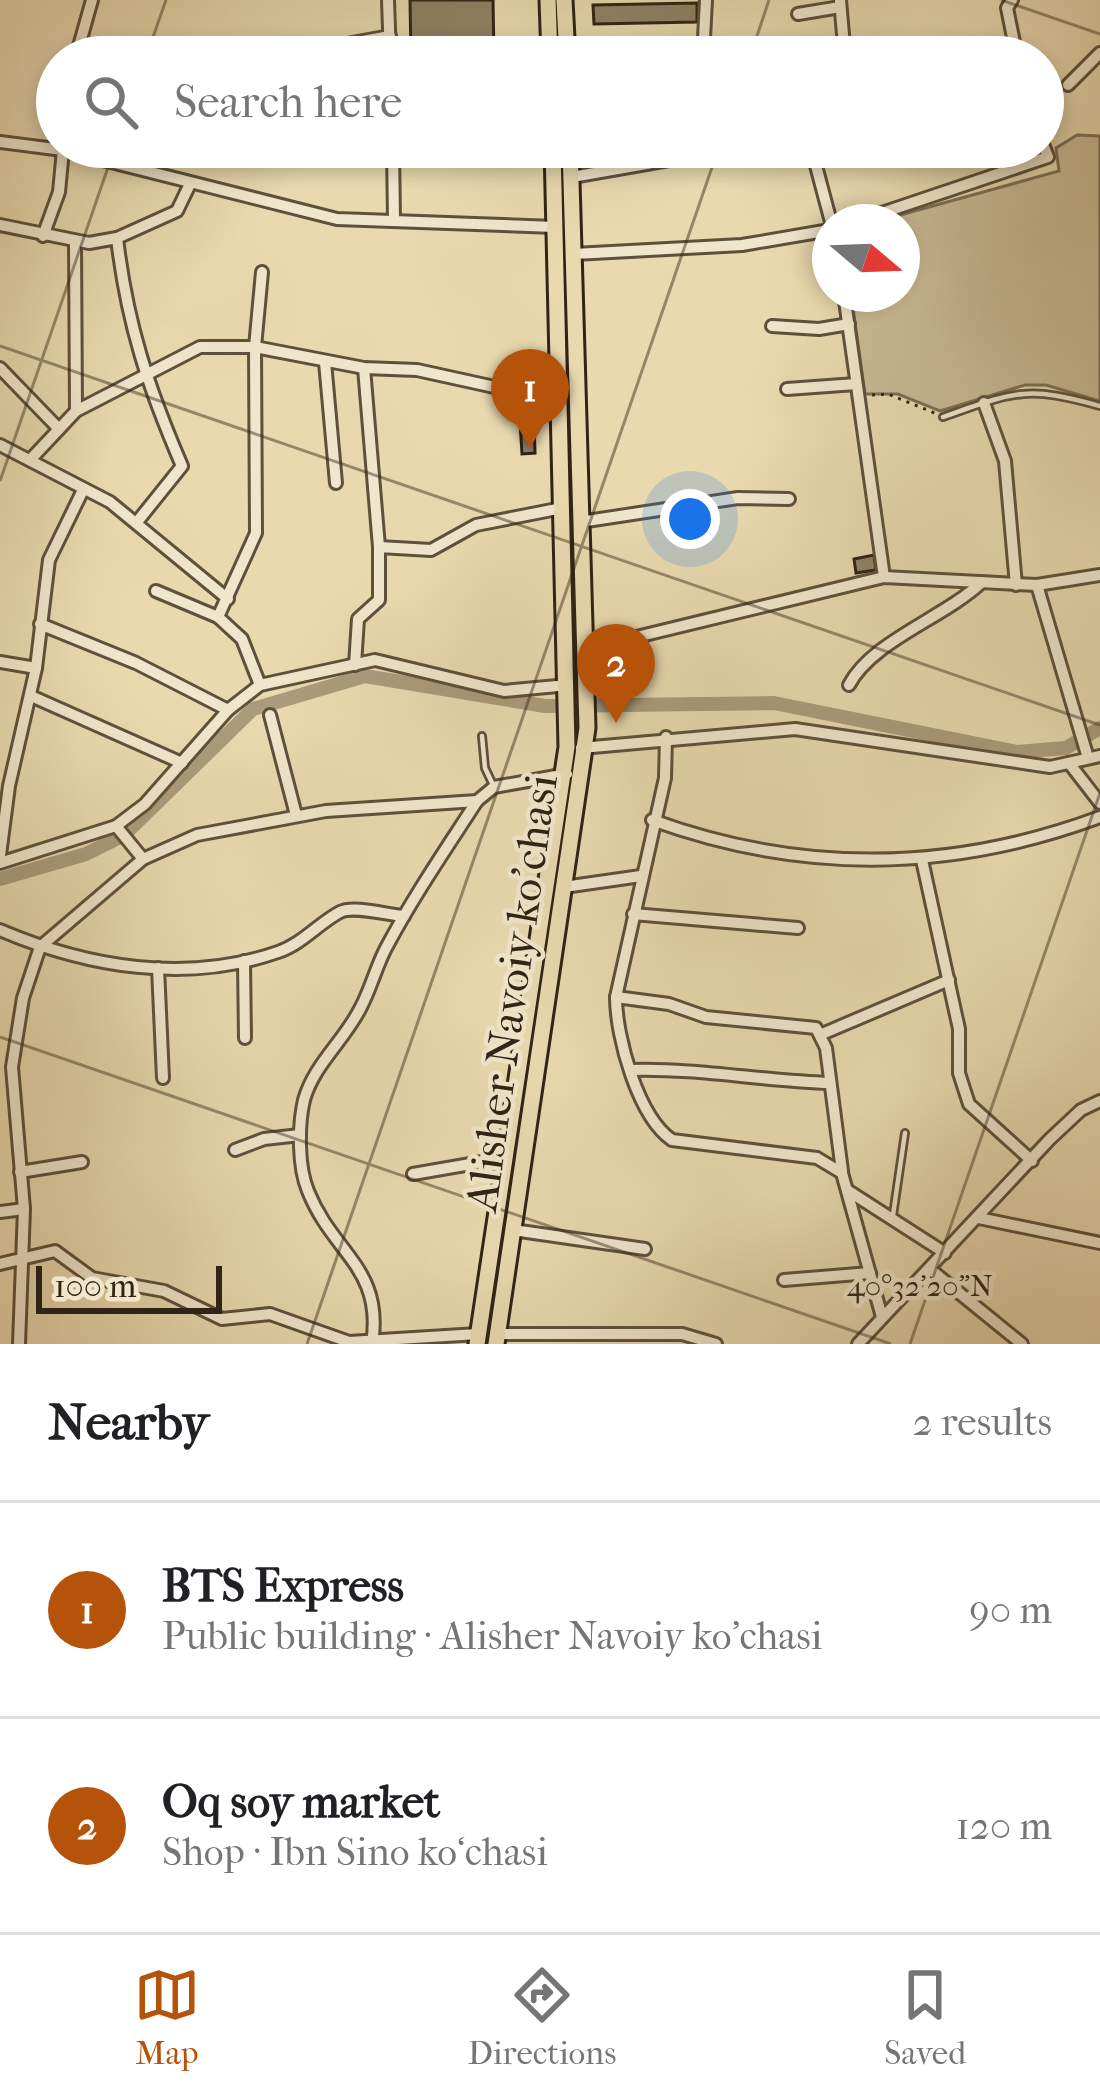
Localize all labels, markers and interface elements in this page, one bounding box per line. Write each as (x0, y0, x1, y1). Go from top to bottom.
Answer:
search box (36, 36, 1064, 168)
icon: search (78, 69, 144, 135)
text: Search here (174, 76, 402, 129)
north arrow (812, 204, 920, 312)
pin: 1 (491, 349, 569, 448)
your location (660, 489, 720, 549)
pin: 2 (577, 624, 655, 723)
street label: Alisher Navoiy ko'chasi (455, 771, 569, 1217)
scale bar (36, 1260, 222, 1313)
text: 100 m (54, 1267, 137, 1306)
text: 40°32'20"N (847, 1269, 993, 1304)
text: Nearby (48, 1392, 209, 1452)
text: 2 results (913, 1399, 1052, 1445)
text: BTS Express (162, 1560, 404, 1613)
text: 1 (80, 1587, 94, 1633)
text: 90 m (969, 1587, 1052, 1633)
text: Public building · Alisher Navoiy ko'chasi (162, 1613, 822, 1659)
text: Oq soy market (162, 1776, 440, 1829)
text: 2 (77, 1803, 97, 1849)
text: 120 m (956, 1803, 1052, 1849)
text: Shop · Ibn Sino ko‘chasi (162, 1829, 548, 1875)
tab: Map (134, 1962, 200, 2073)
tab: Directions (468, 1962, 616, 2073)
tab: Saved (884, 1962, 966, 2073)

